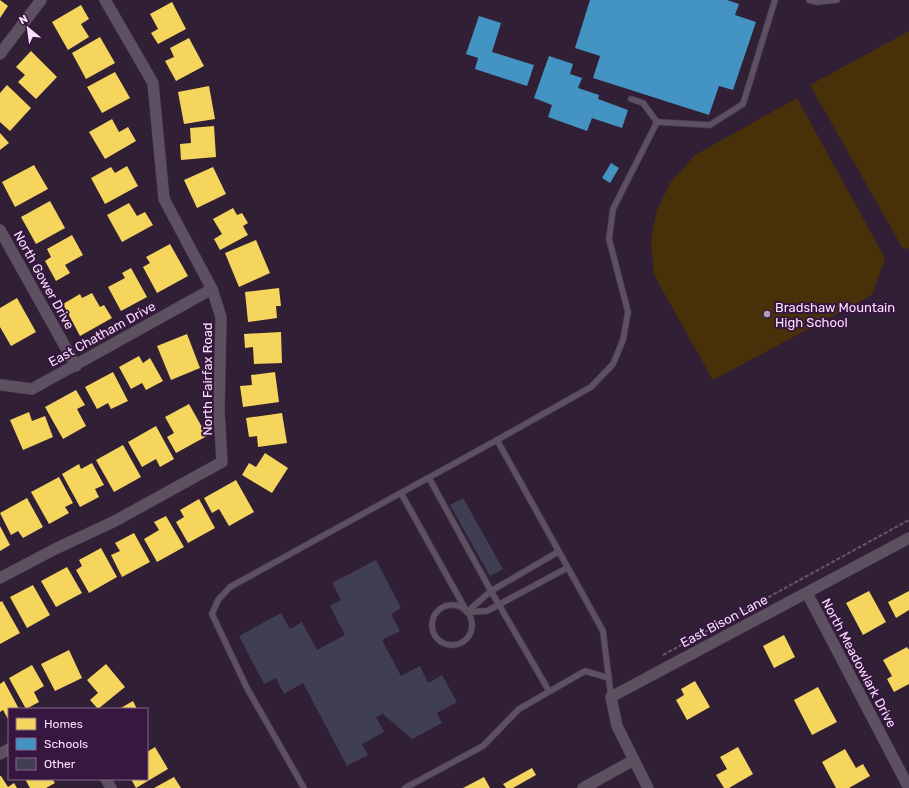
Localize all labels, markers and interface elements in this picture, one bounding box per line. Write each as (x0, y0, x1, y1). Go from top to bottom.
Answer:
north arrow (8, 8, 48, 48)
text: N (17, 12, 30, 27)
street label: North Gower Drive (11, 228, 77, 332)
street label: East Chatham Drive (46, 298, 158, 370)
place label: Bradshaw Mountain High School (775, 300, 895, 331)
marker: Bradshaw Mountain High School (762, 309, 772, 319)
street label: North Fairfax Road (200, 322, 215, 436)
street label: East Bison Lane (678, 592, 770, 650)
street label: North Meadowlark Drive (819, 596, 899, 730)
legend (8, 708, 148, 780)
text: Homes (44, 717, 83, 731)
text: Schools (44, 737, 88, 751)
text: Other (44, 757, 76, 771)

